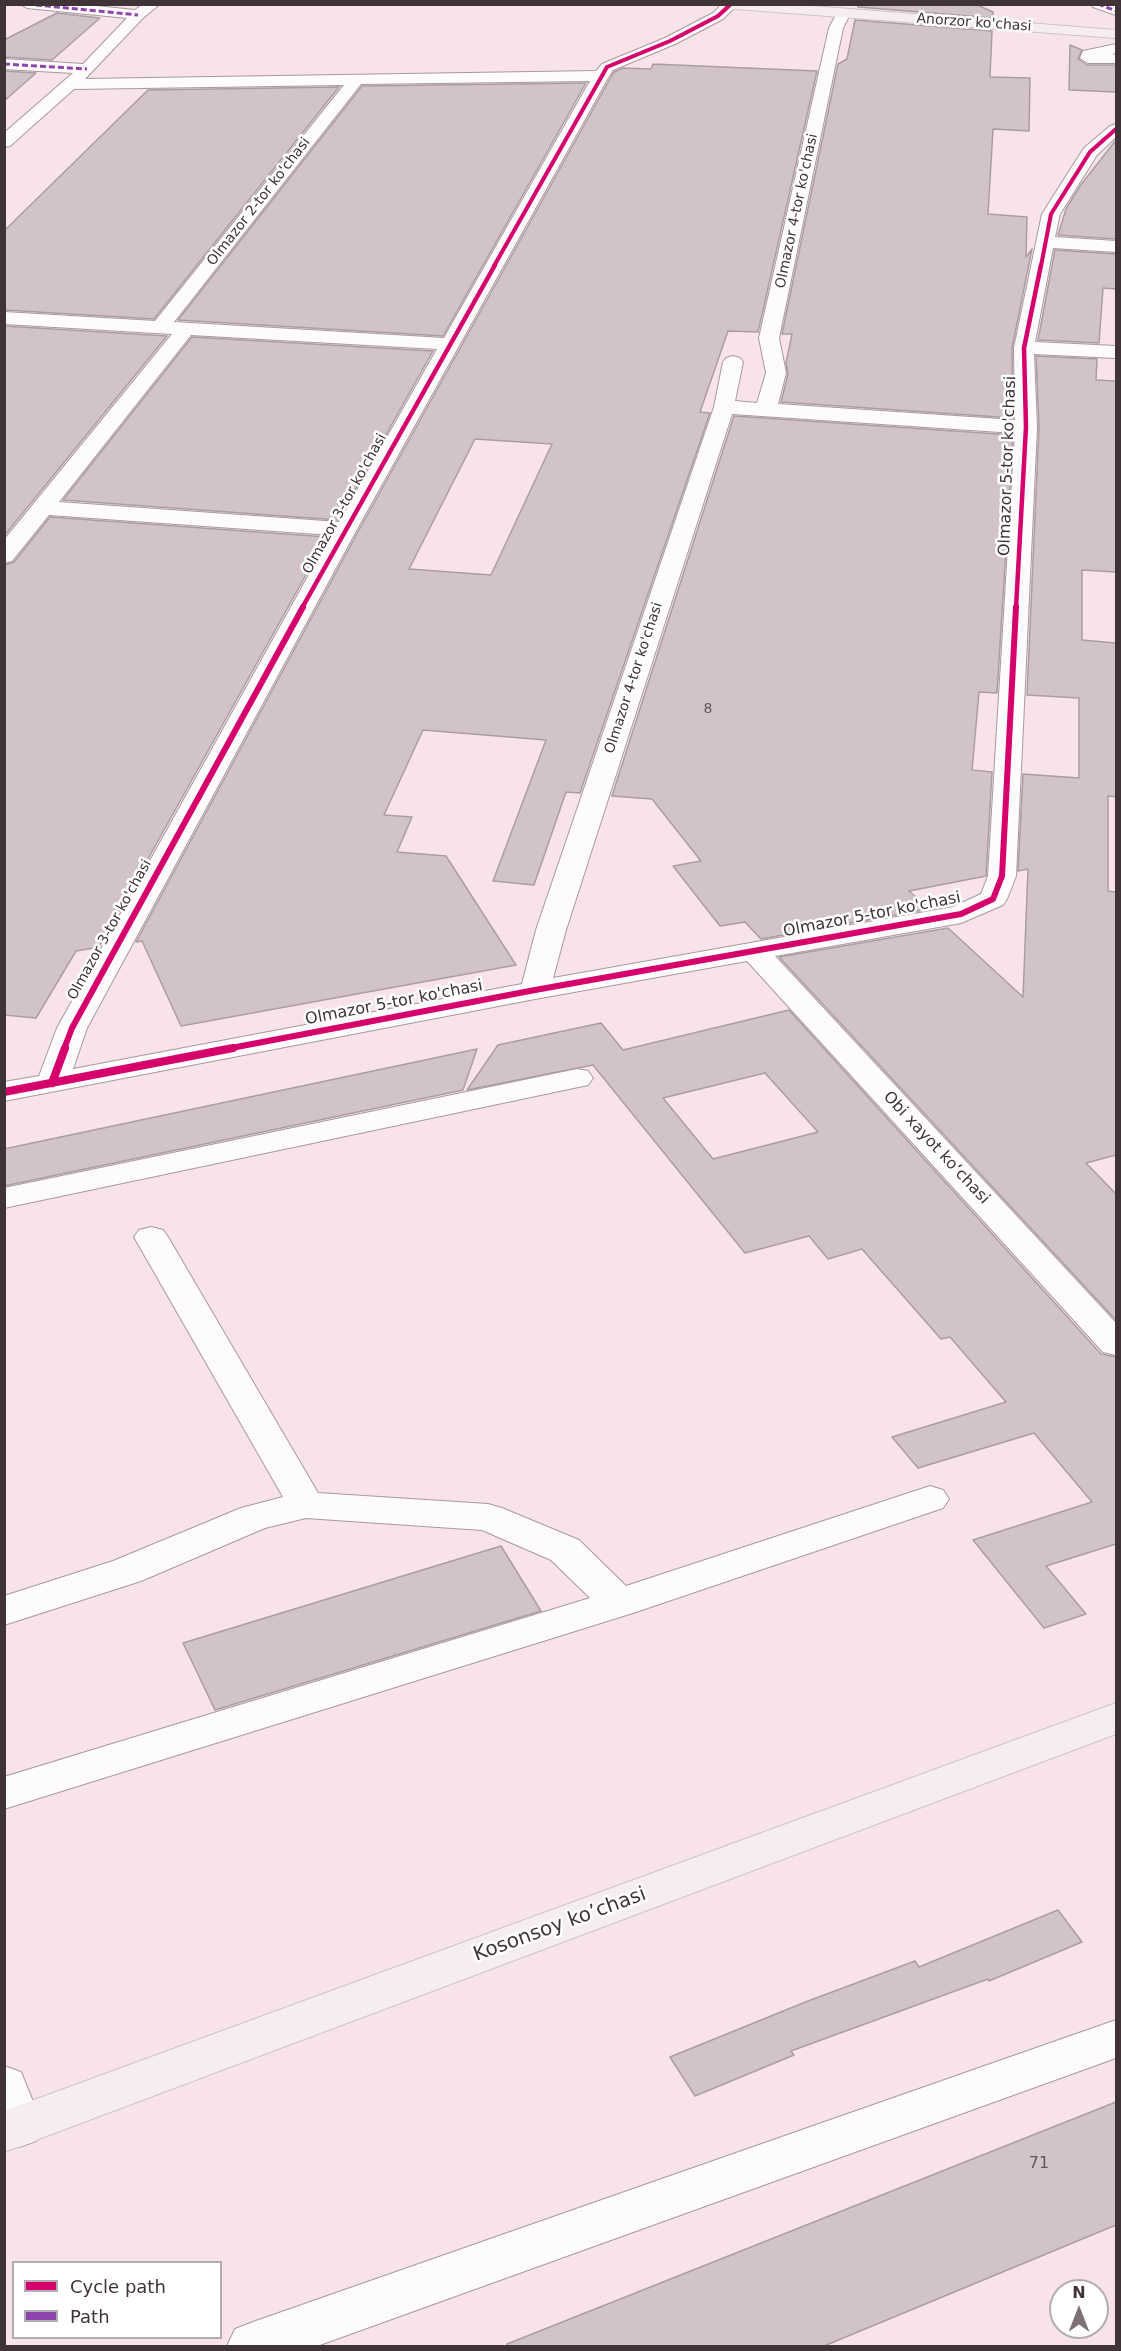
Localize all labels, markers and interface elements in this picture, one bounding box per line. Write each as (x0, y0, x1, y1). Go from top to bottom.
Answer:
street label: Anorzor ko'chasi (916, 11, 1032, 35)
street label: Olmazor 4-tor ko'chasi (772, 132, 822, 290)
street label: Olmazor 2-tor ko'chasi (204, 135, 314, 269)
street label: Olmazor 5-tor ko'chasi (995, 376, 1021, 556)
street label: Olmazor 3-tor ko'chasi (299, 431, 391, 577)
street label: Olmazor 4-tor ko'chasi (602, 600, 666, 756)
house number: 8 (704, 701, 712, 717)
street label: Olmazor 3-tor ko'chasi (64, 857, 156, 1003)
street label: Olmazor 5-tor ko'chasi (782, 888, 962, 942)
street label: Olmazor 5-tor ko'chasi (304, 976, 484, 1030)
street label: Obi xayot koʻchasi (879, 1088, 993, 1208)
street label: Kosonsoy ko’chasi (470, 1883, 650, 1967)
house number: 71 (1029, 2154, 1049, 2174)
legend (12, 2261, 222, 2339)
text: Cycle path (70, 2276, 166, 2297)
north arrow (1049, 2279, 1109, 2339)
text: N (1072, 2283, 1086, 2302)
text: Path (70, 2306, 110, 2327)

